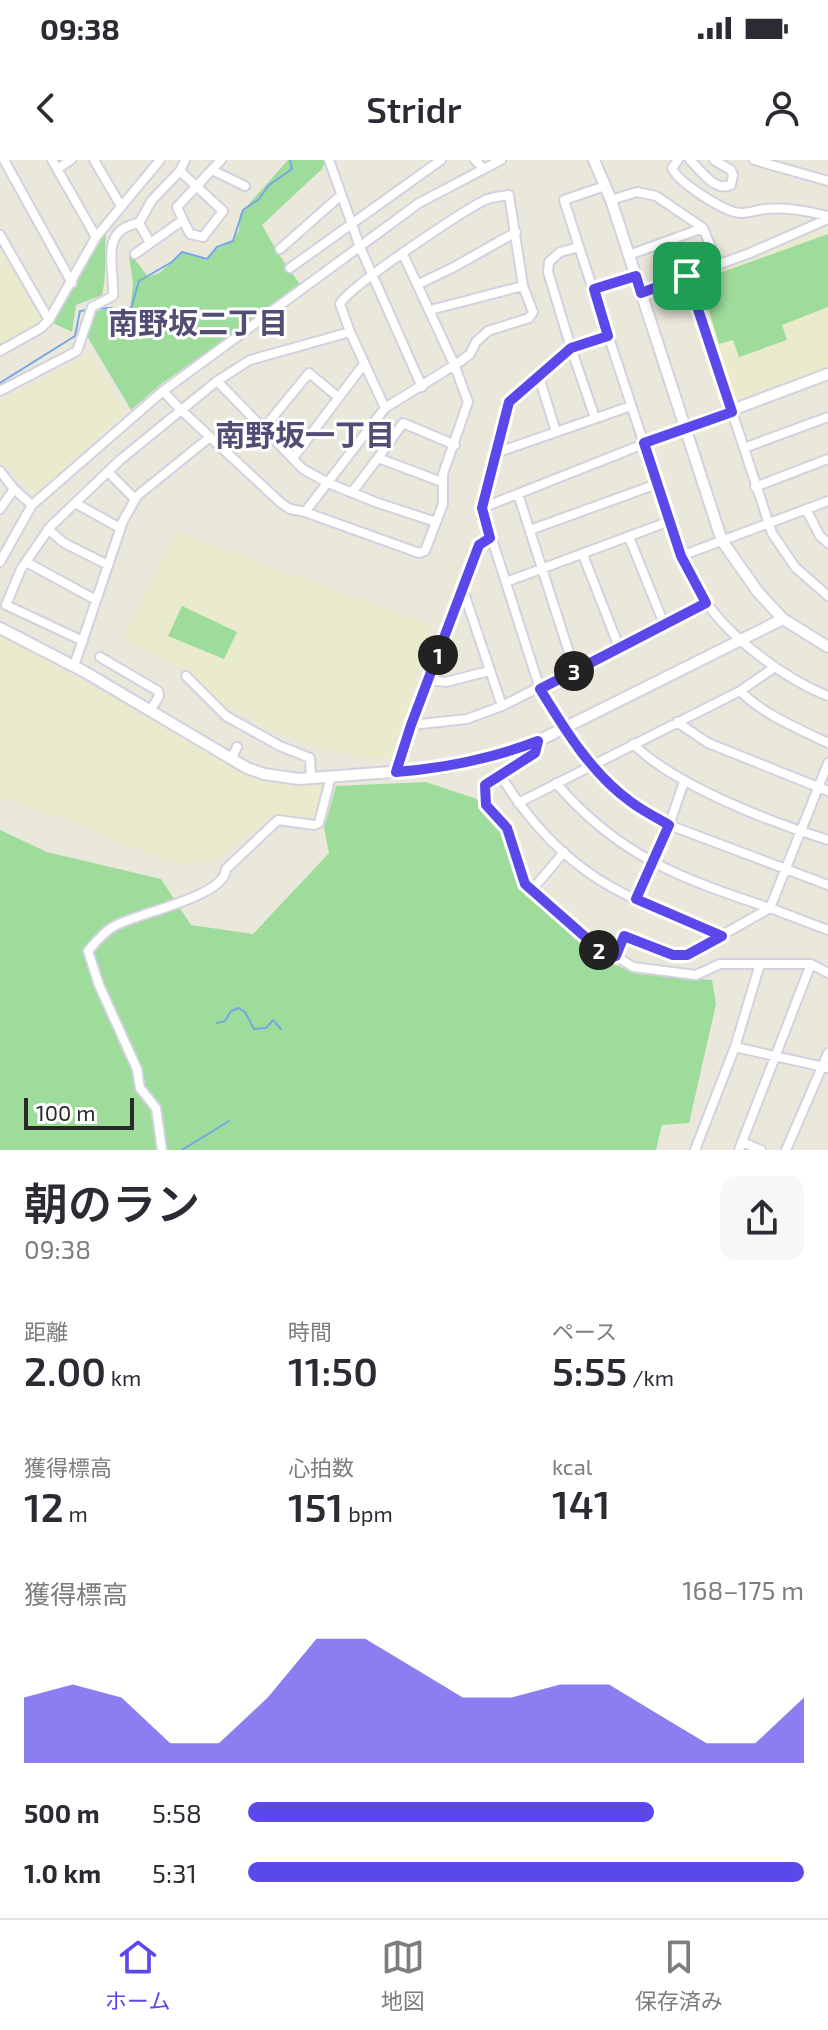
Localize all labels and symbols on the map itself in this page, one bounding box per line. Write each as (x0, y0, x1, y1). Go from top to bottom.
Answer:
pin (653, 242, 721, 310)
district label: 南野坂二丁目 (108, 304, 288, 340)
district label: 南野坂一丁目 (215, 416, 395, 452)
pin: 1 (418, 635, 458, 675)
pin: 3 (554, 651, 594, 691)
pin: 2 (579, 930, 619, 970)
scale bar (24, 1094, 134, 1130)

